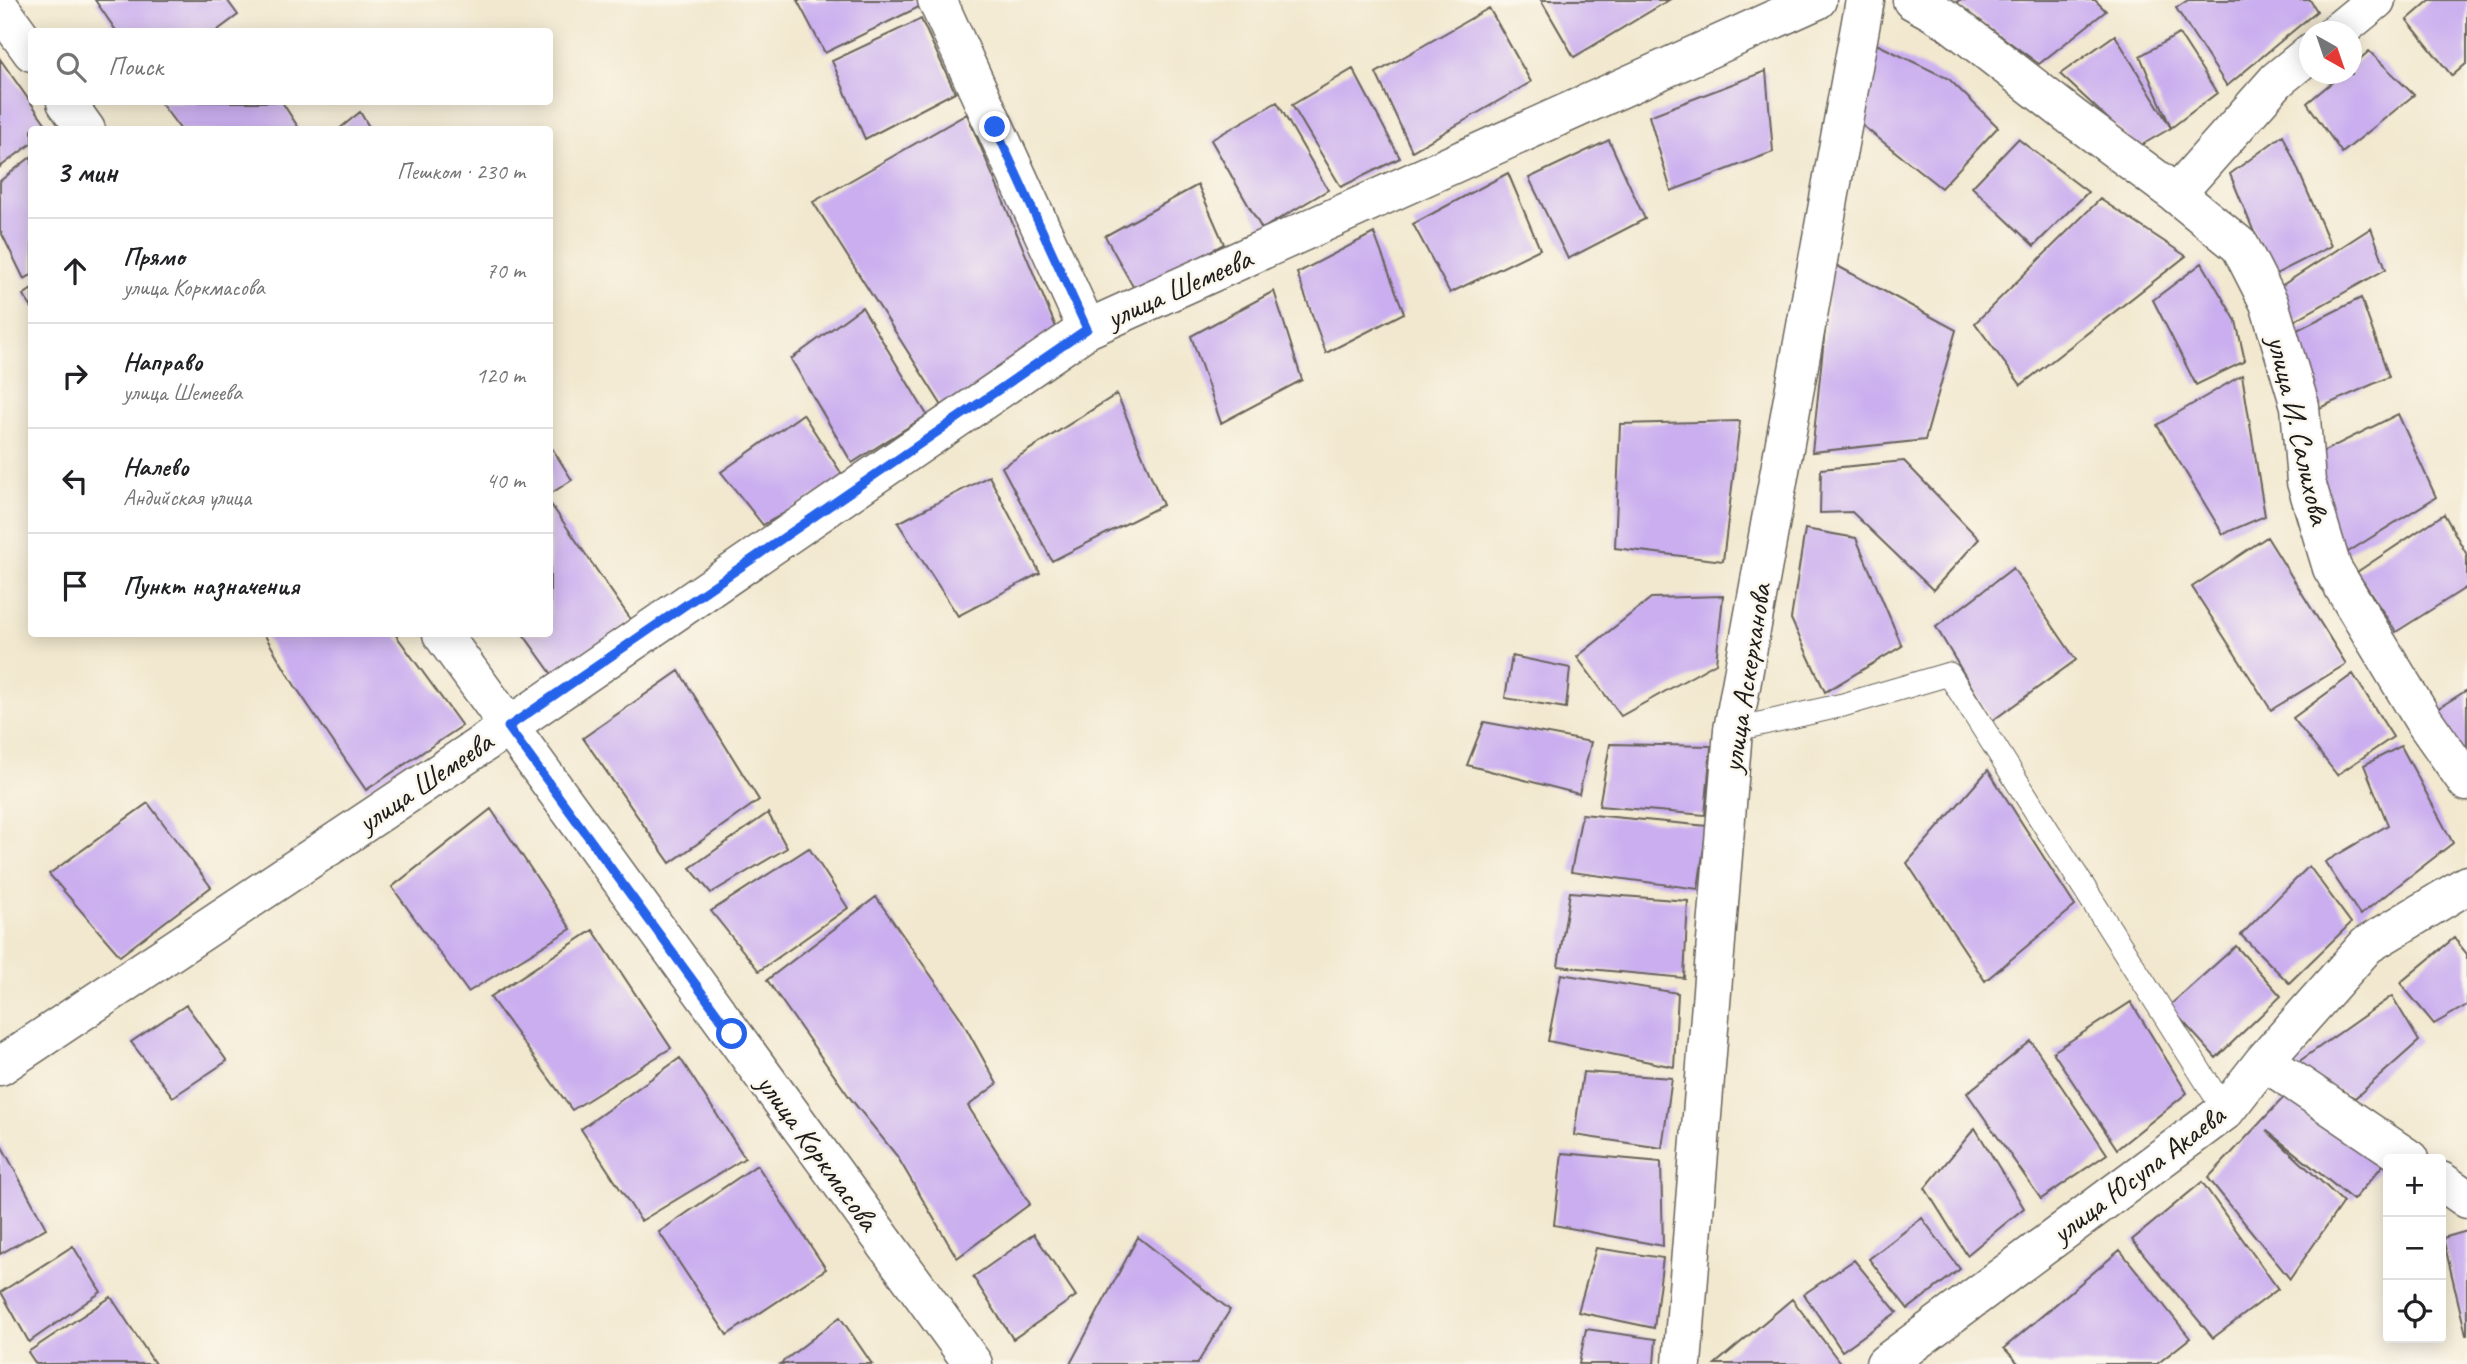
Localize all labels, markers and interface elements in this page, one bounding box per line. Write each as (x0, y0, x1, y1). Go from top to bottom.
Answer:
north arrow (2299, 21, 2362, 84)
search box (28, 28, 553, 105)
icon: search (52, 48, 90, 86)
text: Поиск (108, 50, 163, 83)
route end (979, 111, 1010, 142)
text: 3 мин (56, 153, 117, 191)
text: Пешком · 230 m (397, 157, 525, 186)
street label: улица Шемеева (1099, 238, 1259, 338)
text: Прямо (123, 240, 185, 273)
icon: ahead (56, 252, 94, 290)
text: 70 m (486, 256, 525, 285)
text: улица Коркмасова (123, 273, 265, 302)
street label: улица И. Салихова (2258, 330, 2340, 530)
text: Направо (123, 345, 202, 378)
icon: right (56, 357, 94, 395)
text: 120 m (476, 361, 525, 390)
text: улица Шемеева (123, 378, 242, 407)
text: Налево (123, 450, 189, 483)
icon: left (56, 462, 94, 500)
text: 40 m (486, 466, 525, 495)
text: Андийская улица (123, 483, 251, 512)
icon: arrive (56, 567, 94, 605)
text: Пункт назначения (123, 569, 299, 602)
street label: улица Аскерханова (1712, 579, 1780, 777)
street label: улица Шемеева (348, 722, 502, 842)
route start (716, 1018, 747, 1049)
street label: улица Коркмасова (747, 1064, 889, 1239)
street label: улица Юсупа Акаева (2042, 1095, 2234, 1253)
map controls (2383, 1154, 2446, 1343)
button: + (2383, 1154, 2446, 1217)
button: − (2383, 1217, 2446, 1280)
button: locate (2383, 1280, 2446, 1343)

